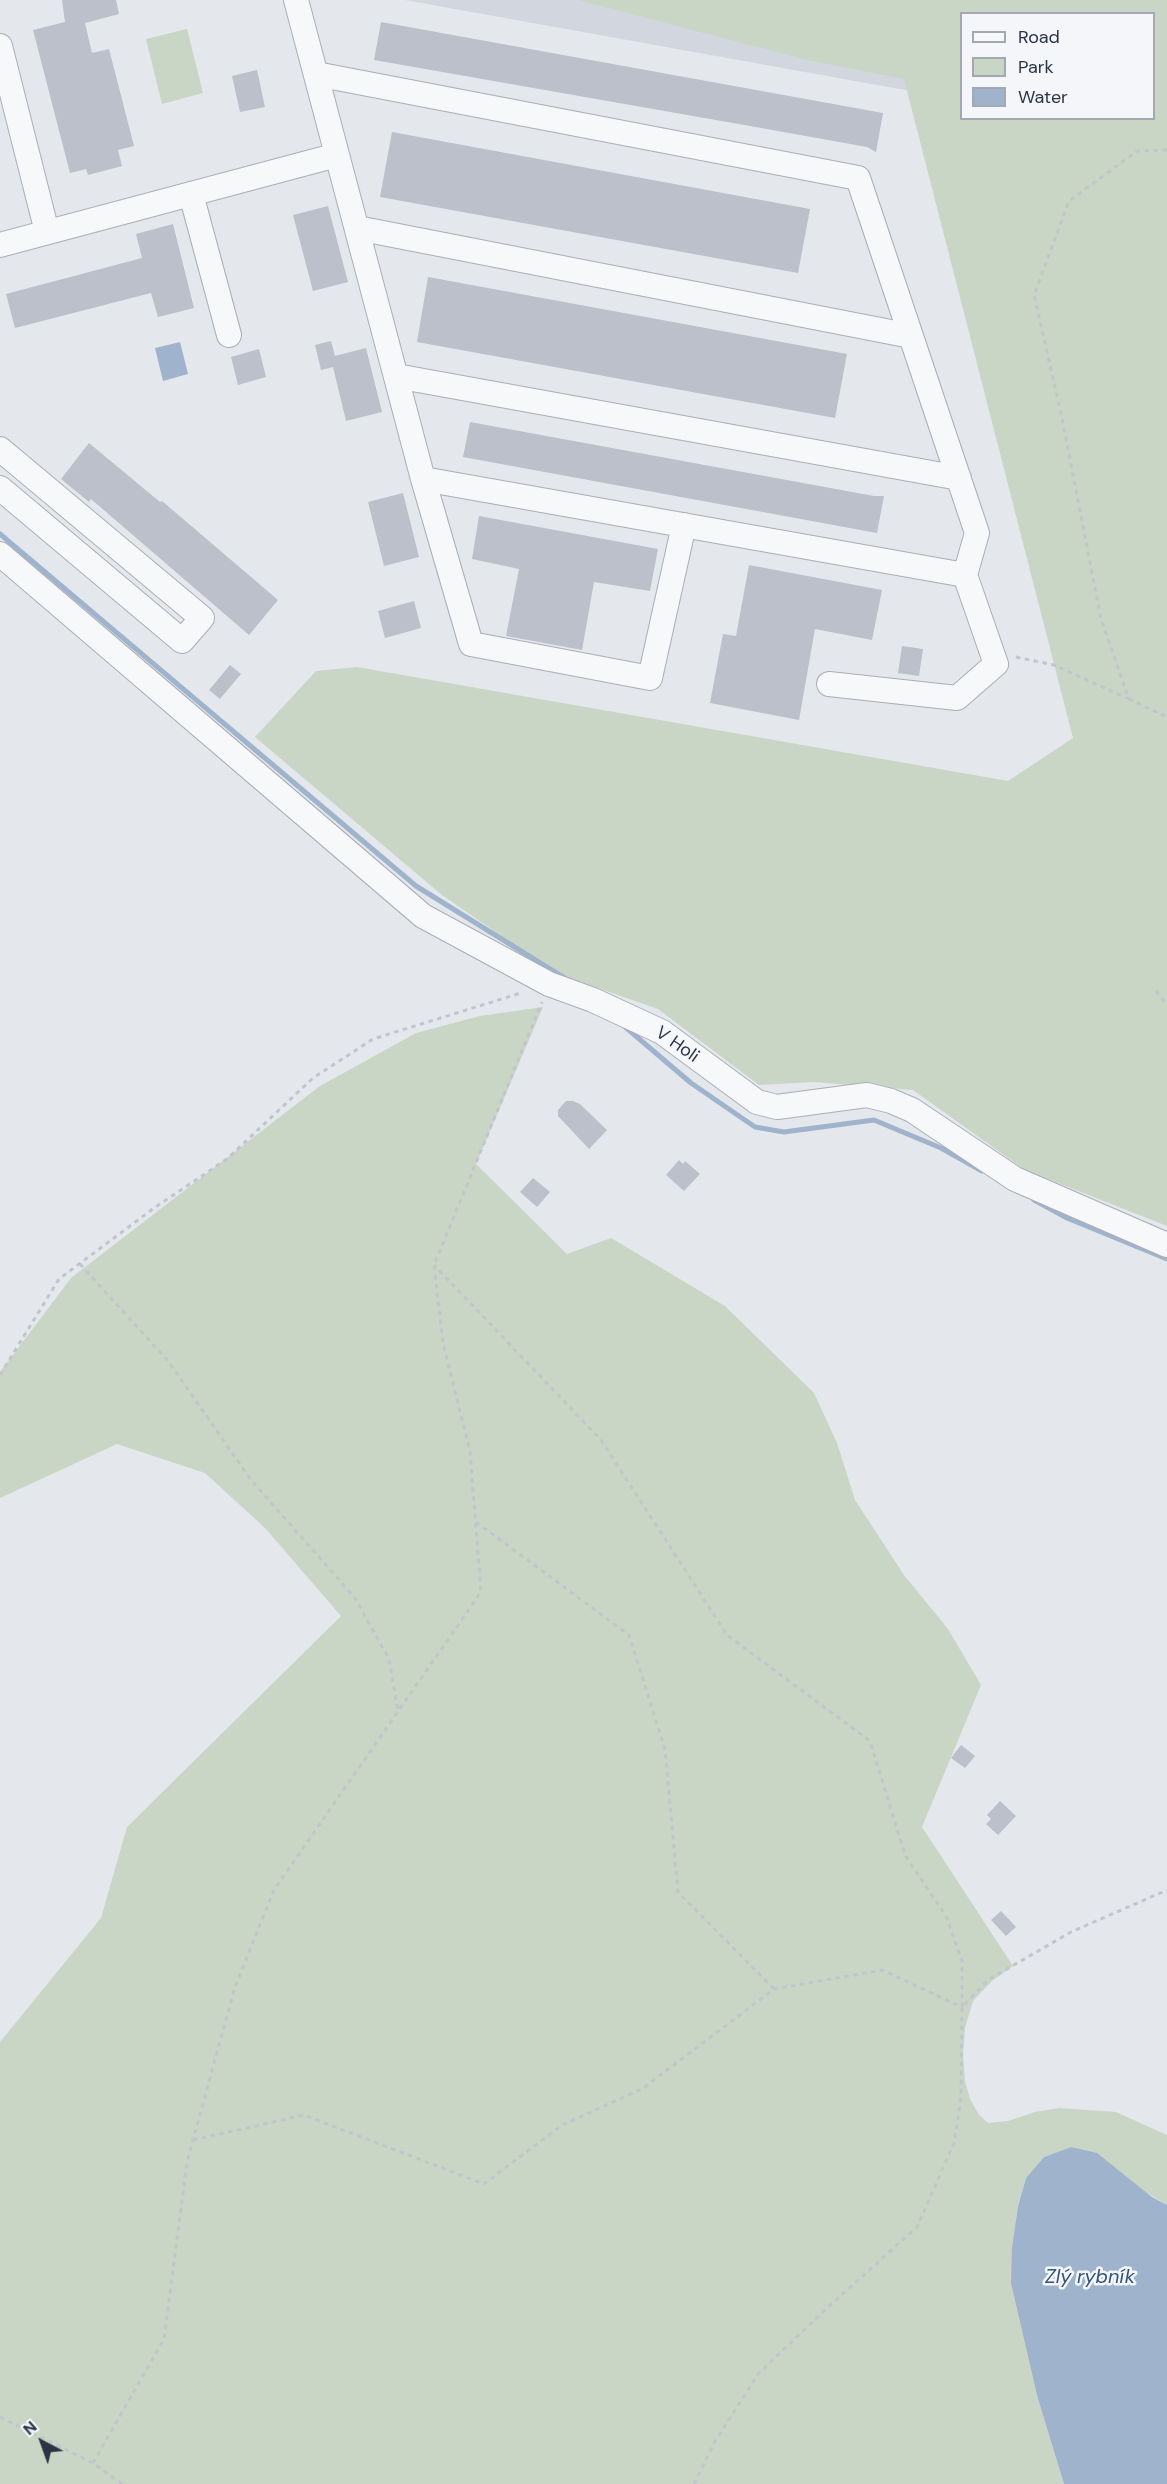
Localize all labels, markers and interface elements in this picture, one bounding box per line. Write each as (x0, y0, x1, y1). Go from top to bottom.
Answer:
legend (960, 12, 1155, 120)
text: Road (1018, 25, 1060, 49)
text: Park (1018, 55, 1054, 79)
text: Water (1018, 85, 1068, 109)
street label: V Holi (651, 1022, 703, 1068)
water label: Zlý rybník (1045, 2266, 1135, 2290)
north arrow (12, 2412, 72, 2472)
text: N (19, 2416, 41, 2440)

